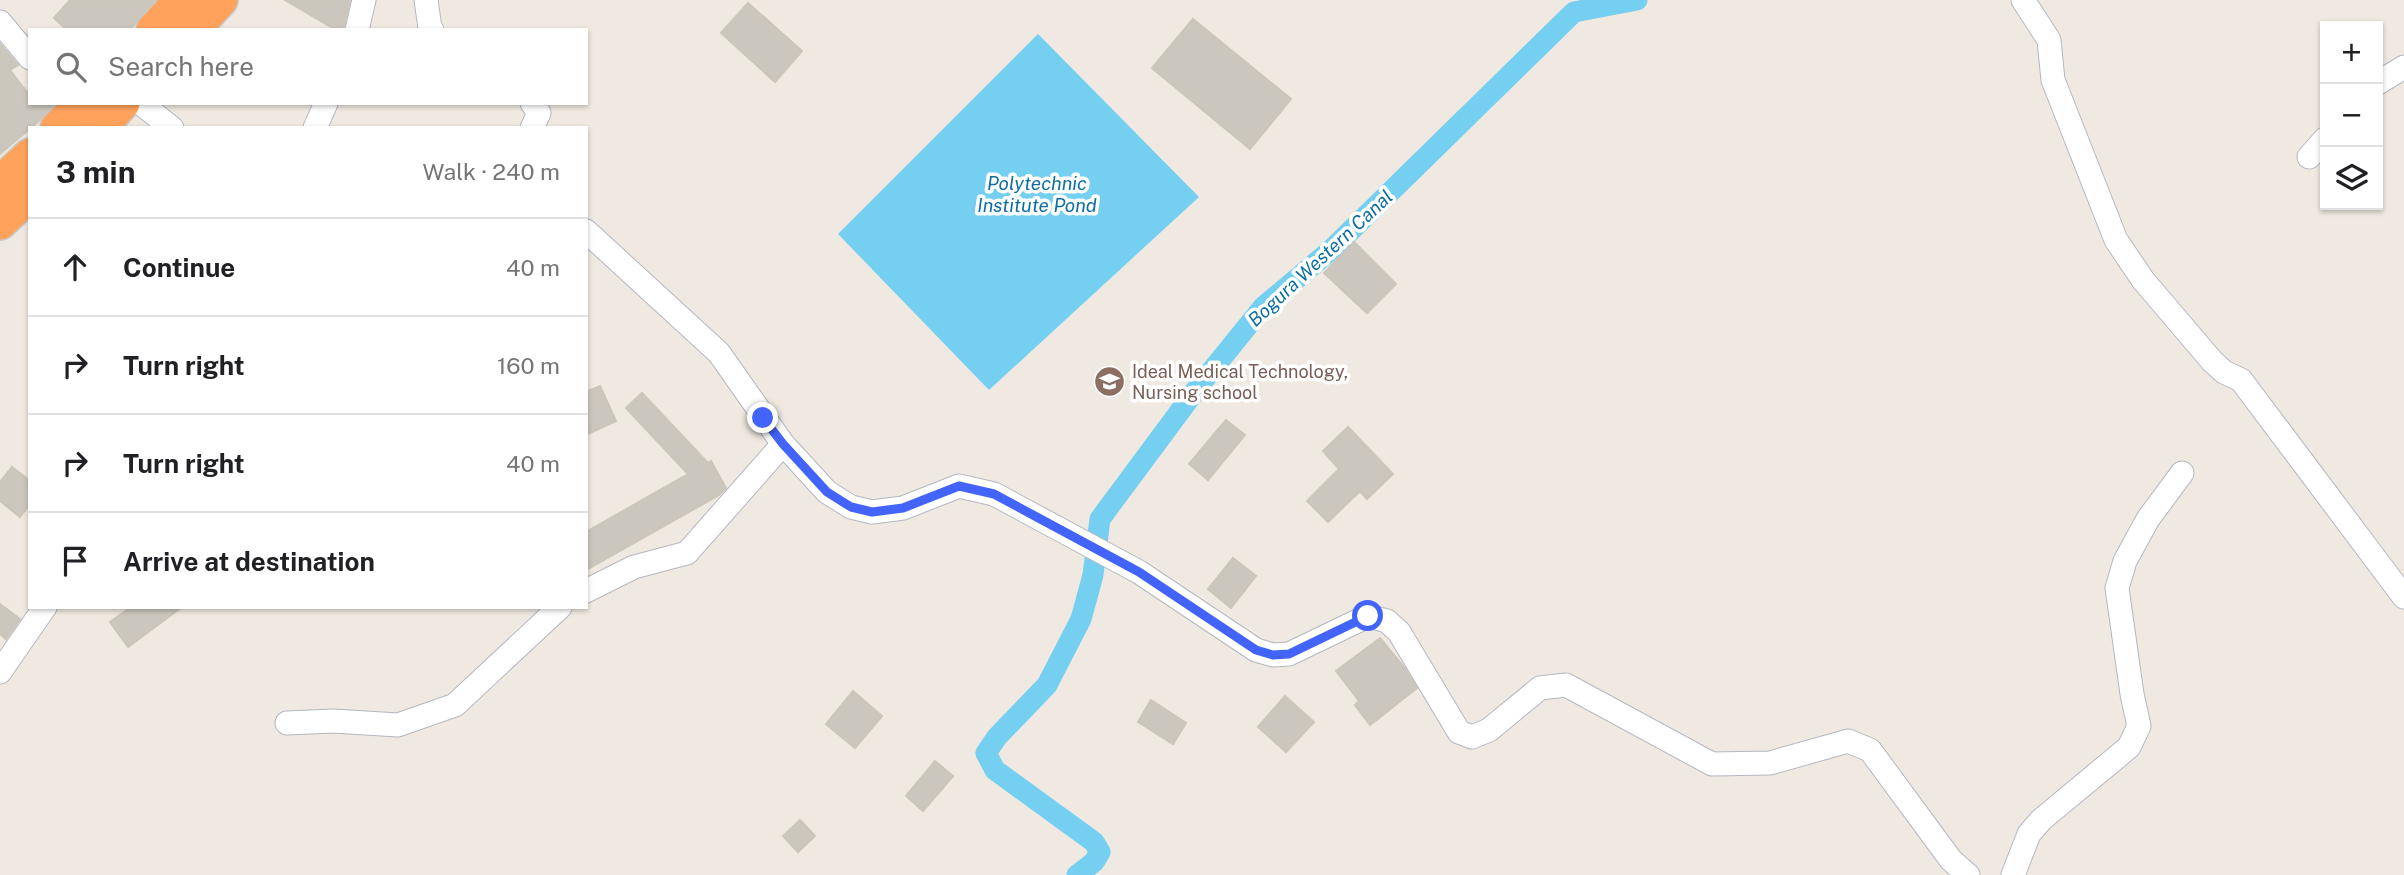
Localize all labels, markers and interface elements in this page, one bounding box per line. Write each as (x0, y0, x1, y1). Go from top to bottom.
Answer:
map controls (2320, 21, 2383, 210)
button: + (2320, 21, 2383, 84)
search box (28, 28, 588, 105)
icon: search (52, 48, 90, 86)
text: Search here (108, 51, 254, 82)
button: − (2320, 84, 2383, 147)
button: layers (2320, 147, 2383, 210)
text: 3 min (56, 154, 135, 190)
text: Walk · 240 m (423, 158, 560, 185)
water label: Polytechnic Institute Pond (977, 172, 1097, 216)
water label: Bogura Western Canal (1243, 185, 1397, 331)
icon: ahead (56, 248, 94, 286)
text: Continue (123, 252, 235, 283)
text: 40 m (506, 254, 560, 281)
icon: right (56, 346, 94, 384)
text: Turn right (123, 350, 245, 381)
text: 160 m (497, 352, 560, 379)
place label: Ideal Medical Technology, Nursing school (1132, 361, 1348, 403)
school or university icon: Ideal Medical Technology, Nursing school (1092, 364, 1126, 398)
route end (747, 402, 778, 433)
icon: right (56, 444, 94, 482)
text: Turn right (123, 448, 245, 479)
text: 40 m (506, 450, 560, 477)
icon: arrive (56, 542, 94, 580)
text: Arrive at destination (123, 546, 375, 577)
route start (1352, 600, 1383, 631)

